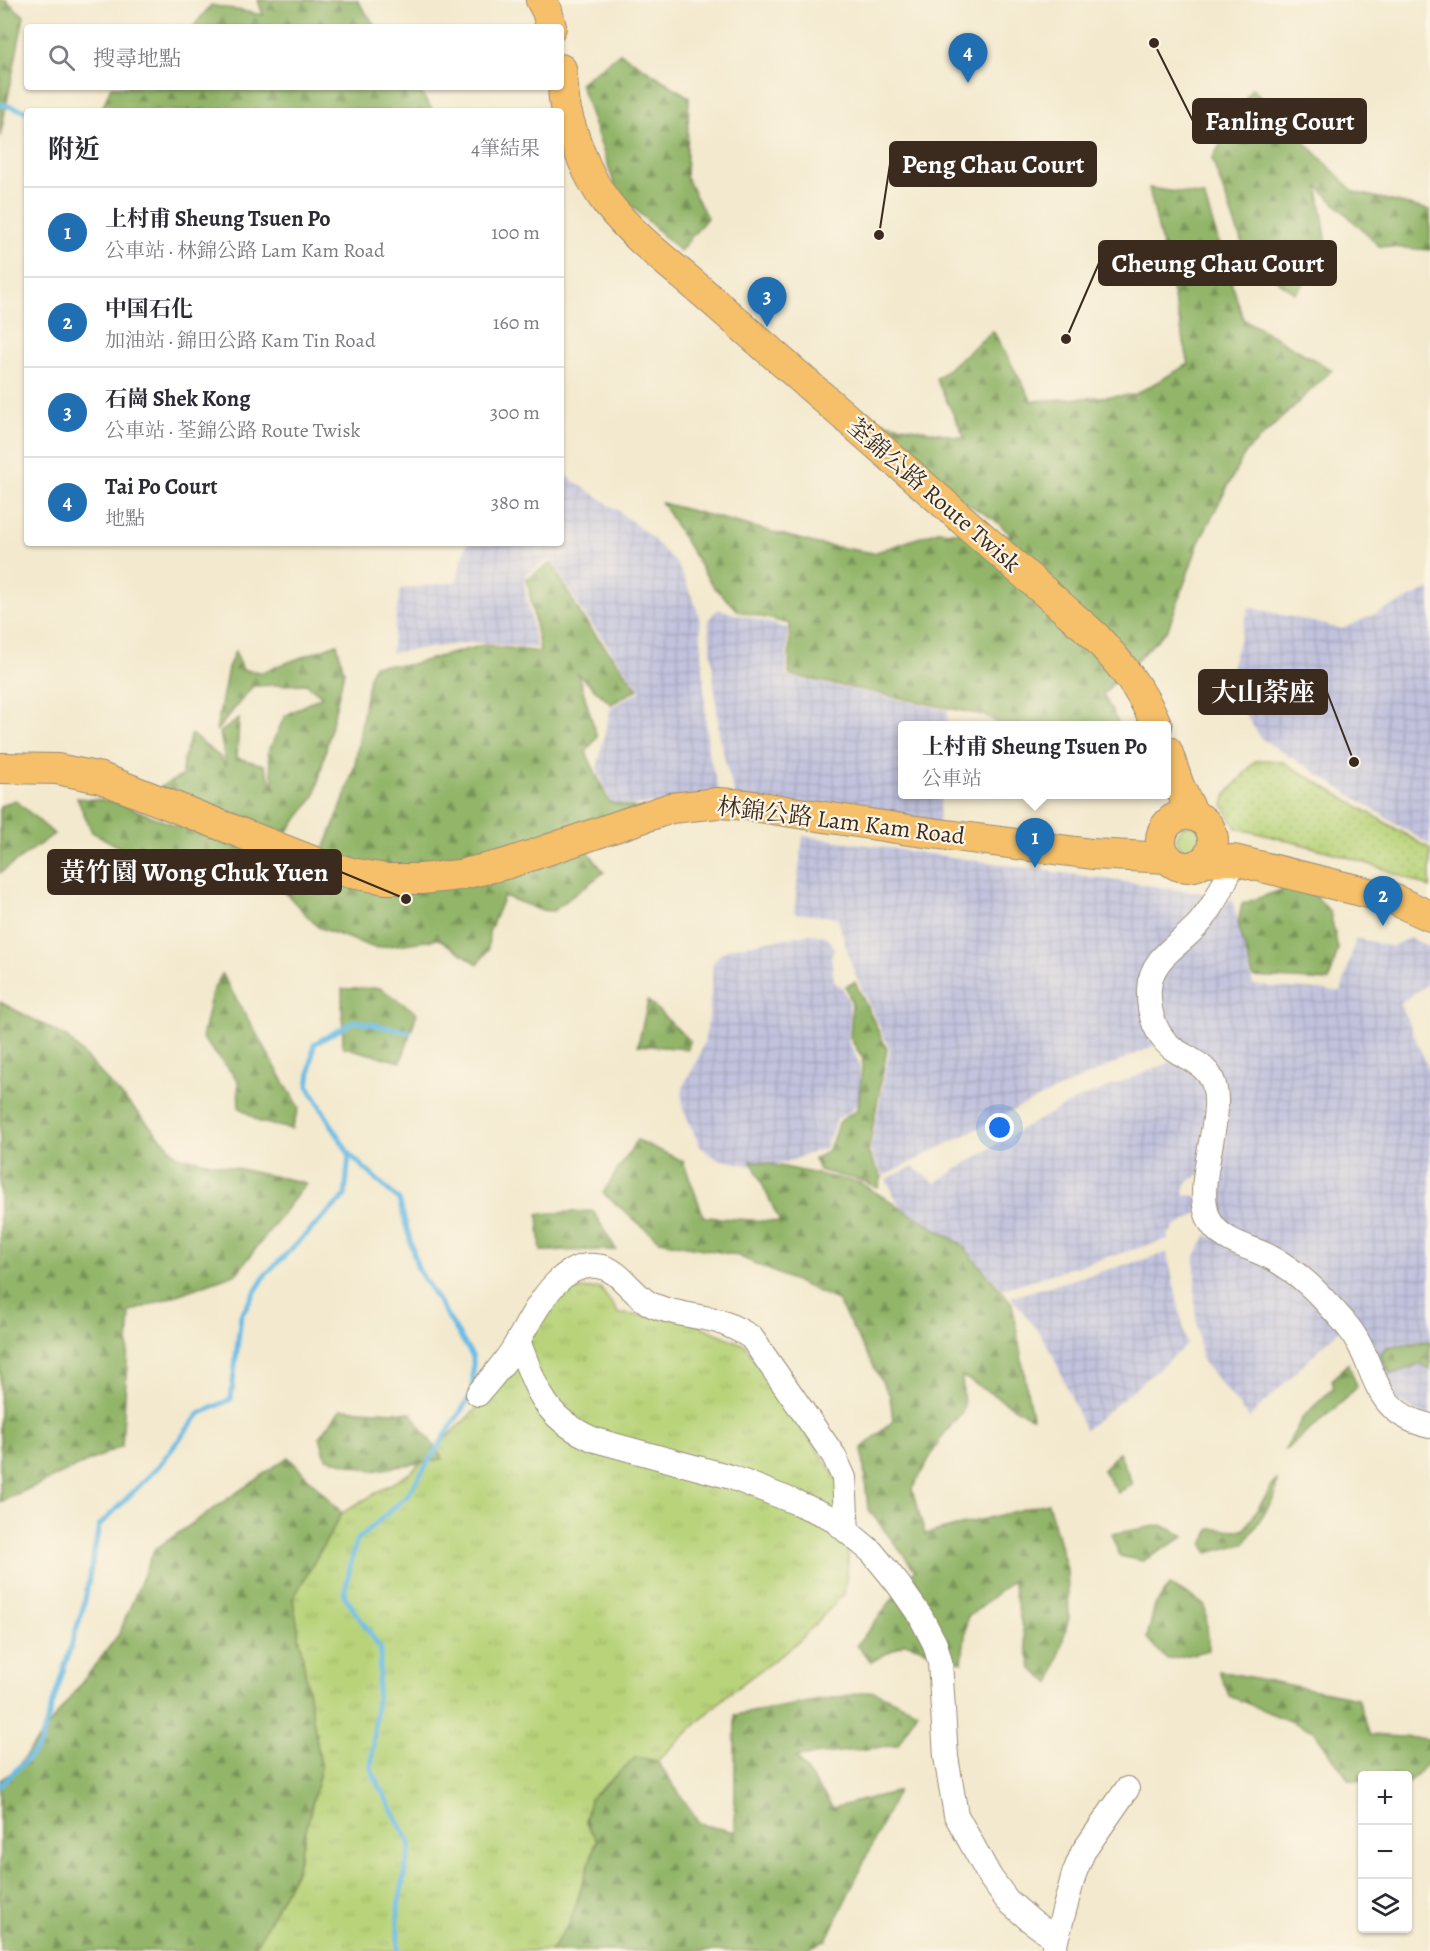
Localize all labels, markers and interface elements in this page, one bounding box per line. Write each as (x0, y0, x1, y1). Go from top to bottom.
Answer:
search box (24, 24, 564, 90)
pin: 4 (948, 34, 988, 83)
icon: search (45, 41, 78, 74)
text: 搜尋地點 (93, 44, 181, 74)
callout: Fanling Court (1193, 99, 1366, 143)
text: Fanling Court (1205, 104, 1355, 139)
text: 附近 (48, 132, 100, 167)
text: 4筆結果 (471, 135, 540, 162)
callout: Peng Chau Court (890, 142, 1096, 186)
text: Peng Chau Court (902, 147, 1085, 182)
text: 上村甫 Sheung Tsuen Po (105, 204, 331, 234)
text: 1 (64, 219, 71, 246)
text: 100 m (491, 219, 540, 246)
text: 公車站 · 林錦公路 Lam Kam Road (105, 237, 385, 264)
callout: Cheung Chau Court (1099, 241, 1336, 285)
text: Cheung Chau Court (1112, 246, 1325, 281)
pin: 3 (748, 278, 786, 327)
text: 中国石化 (105, 294, 193, 324)
text: 2 (63, 309, 72, 336)
text: 160 m (493, 309, 540, 336)
text: 加油站 · 錦田公路 Kam Tin Road (105, 327, 376, 354)
text: 石崗 Shek Kong (105, 384, 250, 414)
text: 3 (63, 399, 72, 426)
text: 300 m (490, 399, 540, 426)
street label: 荃錦公路 Route Twisk (840, 411, 1028, 579)
text: 公車站 · 荃錦公路 Route Twisk (105, 417, 360, 444)
text: Tai Po Court (105, 472, 218, 502)
text: 4 (63, 489, 72, 516)
text: 380 m (491, 489, 540, 516)
text: 地點 (105, 505, 145, 532)
callout: 大山荼座 (1199, 670, 1327, 714)
text: 大山荼座 (1211, 675, 1315, 710)
popup (898, 721, 1171, 799)
text: 上村甫 Sheung Tsuen Po (922, 732, 1147, 762)
text: 公車站 (922, 765, 982, 792)
street label: 林錦公路 Lam Kam Road (715, 790, 967, 852)
pin: 1 (1016, 818, 1054, 868)
callout: 黃竹園 Wong Chuk Yuen (48, 850, 341, 894)
text: 黃竹園 Wong Chuk Yuen (59, 855, 329, 890)
pin: 2 (1364, 876, 1402, 926)
your location (985, 1113, 1014, 1142)
map controls (1358, 1771, 1412, 1933)
button: + (1358, 1771, 1412, 1825)
button: − (1358, 1825, 1412, 1879)
button: layers (1358, 1879, 1412, 1933)

